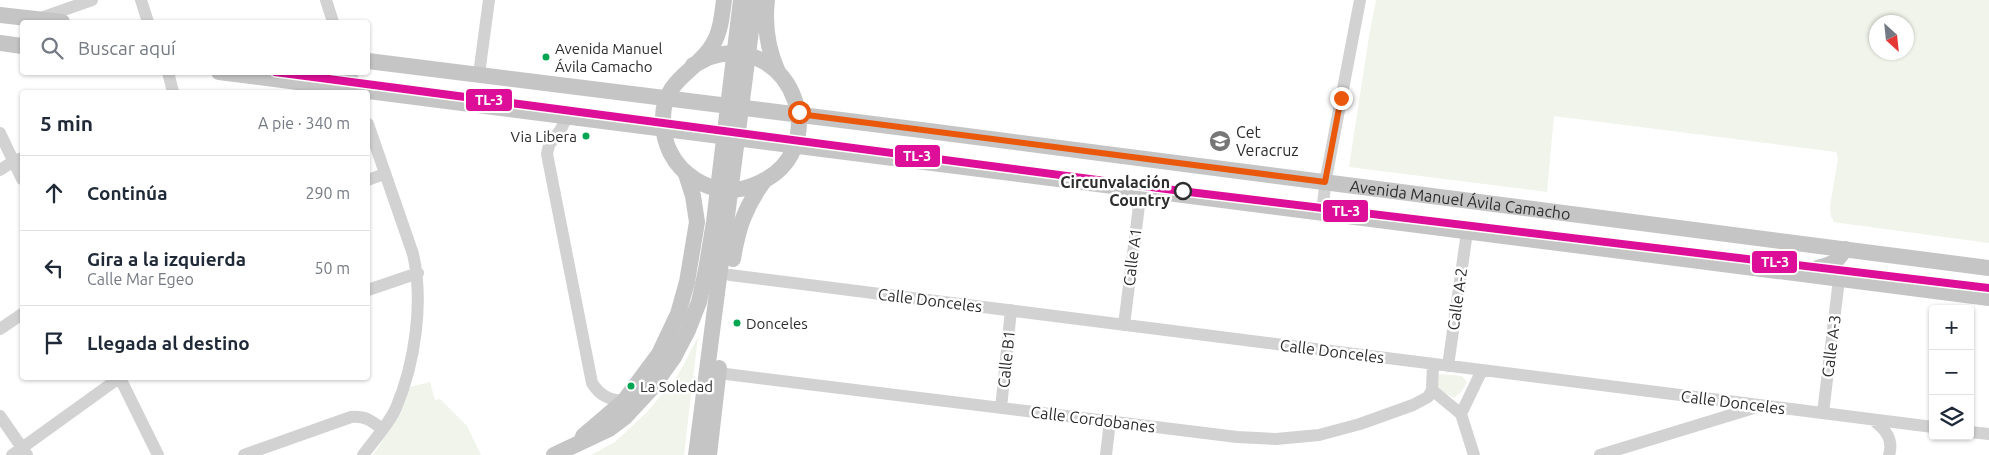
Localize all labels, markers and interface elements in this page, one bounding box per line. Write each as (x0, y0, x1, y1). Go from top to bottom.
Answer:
north arrow (1869, 15, 1914, 60)
search box (20, 20, 370, 75)
icon: search (38, 34, 66, 62)
text: Buscar aquí (78, 37, 176, 59)
place label: Avenida Manuel Ávila Camacho (555, 40, 662, 75)
marker: Avenida Manuel Ávila Camacho (541, 52, 551, 62)
route end (1330, 87, 1353, 110)
line badge: TL-3 (465, 88, 513, 112)
text: TL-3 (475, 92, 503, 108)
route start (788, 101, 811, 124)
text: 5 min (40, 111, 93, 135)
text: A pie · 340 m (258, 114, 350, 132)
place label: Cet Veracruz (1236, 123, 1299, 159)
place label: Via Libera (510, 128, 577, 145)
school or university icon: Cet Veracruz (1208, 129, 1232, 153)
marker: Via Libera (581, 131, 591, 141)
line badge: TL-3 (894, 144, 941, 168)
text: TL-3 (903, 148, 931, 164)
place label: Circunvalación Country (1060, 173, 1171, 209)
street label: Avenida Manuel Ávila Camacho (1349, 176, 1572, 223)
icon: ahead (40, 179, 68, 207)
text: Continúa (87, 182, 168, 204)
marker: Circunvalación Country (1174, 182, 1192, 200)
text: 290 m (305, 184, 350, 202)
line badge: TL-3 (1322, 199, 1369, 223)
text: TL-3 (1332, 203, 1360, 219)
street label: Calle A1 (1120, 227, 1144, 287)
text: Gira a la izquierda (87, 248, 246, 270)
line badge: TL-3 (1751, 250, 1798, 274)
icon: left (40, 254, 68, 282)
text: TL-3 (1761, 254, 1789, 270)
text: 50 m (314, 259, 350, 277)
street label: Calle A-2 (1444, 267, 1470, 331)
text: Calle Mar Egeo (87, 270, 194, 288)
street label: Calle Donceles (877, 285, 983, 315)
map controls (1929, 305, 1974, 440)
button: + (1929, 305, 1974, 350)
street label: Calle A-3 (1818, 314, 1844, 378)
place label: Donceles (746, 315, 808, 332)
marker: Donceles (732, 318, 742, 328)
icon: arrive (40, 329, 68, 357)
street label: Calle B1 (994, 329, 1018, 389)
text: Llegada al destino (87, 332, 250, 354)
street label: Calle Donceles (1279, 336, 1385, 366)
button: − (1929, 350, 1974, 395)
place label: La Soledad (640, 378, 713, 395)
marker: La Soledad (626, 381, 636, 391)
street label: Calle Donceles (1680, 387, 1786, 417)
button: layers (1929, 395, 1974, 440)
street label: Calle Cordobanes (1030, 402, 1156, 436)

